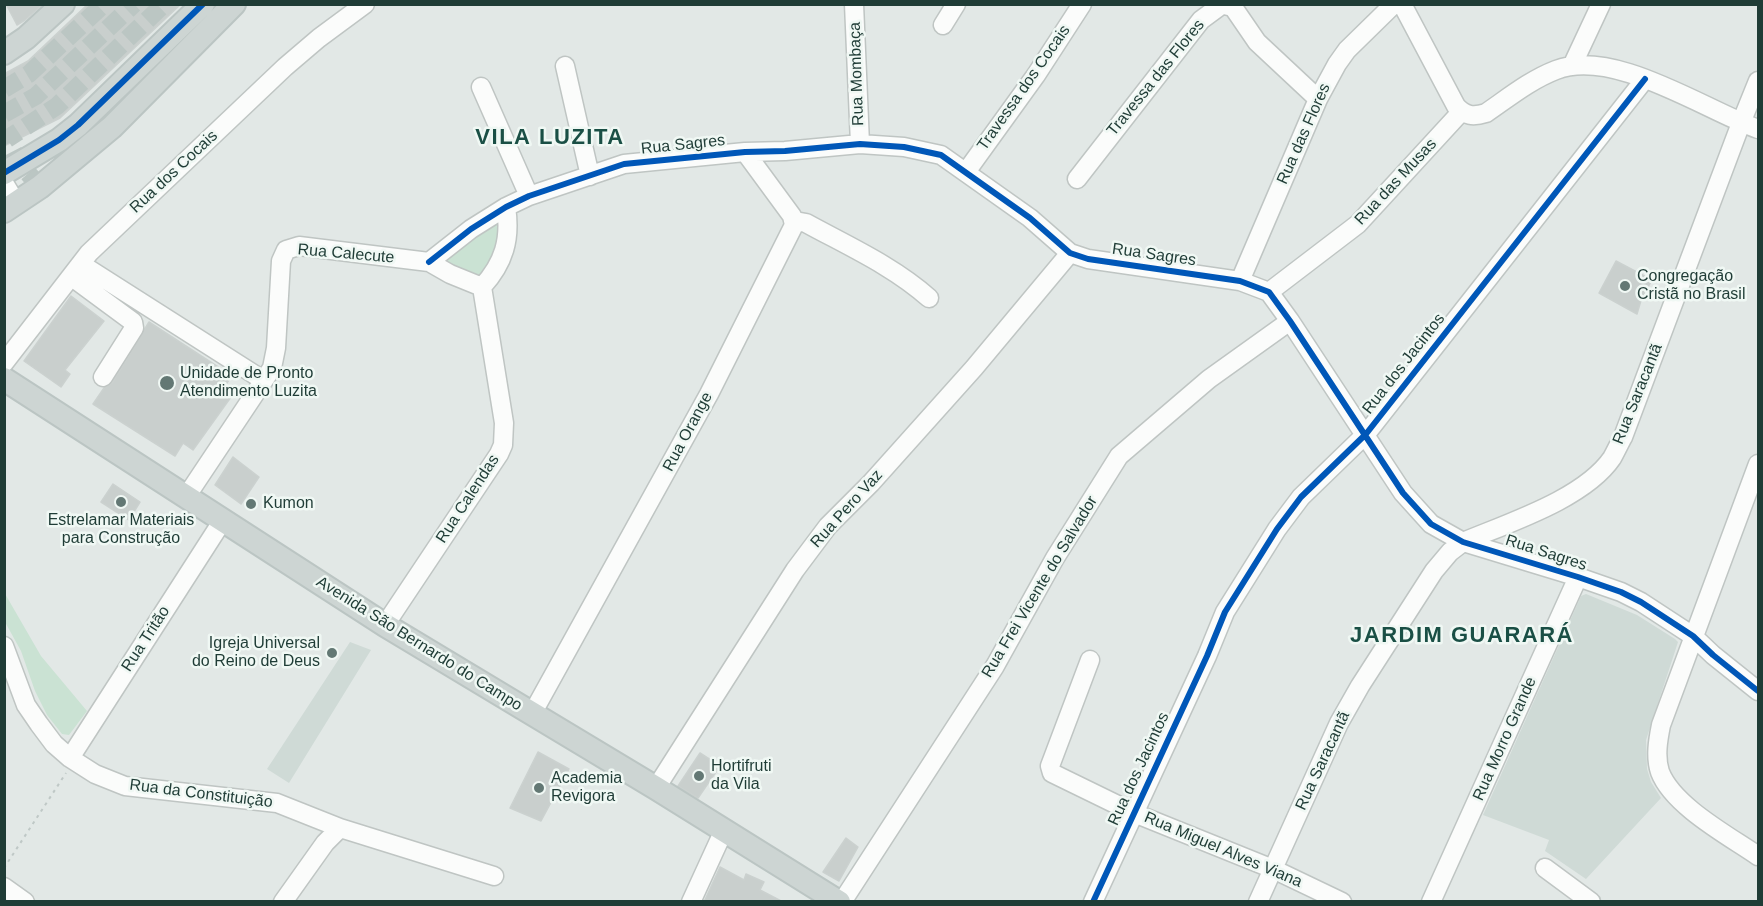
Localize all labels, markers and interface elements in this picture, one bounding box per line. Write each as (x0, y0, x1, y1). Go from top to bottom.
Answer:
street label: Travessa das Flores (1103, 16, 1209, 140)
street label: Rua Mombaça (846, 22, 868, 126)
street label: Travessa dos Cocais (973, 22, 1075, 154)
street label: Rua das Flores (1273, 81, 1335, 187)
district label: VILA LUZITA (475, 125, 625, 151)
street label: Rua dos Cocais (126, 126, 222, 218)
street label: Rua Sagres (640, 131, 726, 159)
street label: Rua das Musas (1351, 135, 1441, 229)
street label: Rua Calecute (297, 240, 395, 268)
street label: Rua Sagres (1111, 240, 1197, 270)
place label: Congregação Cristã no Brasil (1637, 267, 1745, 305)
marker: Congregação Cristã no Brasil (1618, 279, 1632, 293)
street label: Rua dos Jacintos (1359, 310, 1449, 418)
street label: Rua Saracantã (1609, 341, 1667, 447)
place label: Unidade de Pronto Atendimento Luzita (180, 364, 317, 402)
marker: Unidade de Pronto Atendimento Luzita (158, 374, 176, 392)
street label: Rua Orange (659, 389, 717, 475)
street label: Rua Calendas (432, 451, 504, 547)
street label: Rua Pero Vaz (807, 466, 887, 552)
street label: Rua Frei Vicente do Salvador (978, 493, 1102, 681)
place label: Kumon (263, 494, 314, 514)
marker: Estrelamar Materiais para Construção (114, 495, 128, 509)
marker: Kumon (244, 497, 258, 511)
place label: Estrelamar Materiais para Construção (48, 511, 194, 549)
street label: Rua Sagres (1503, 531, 1589, 575)
street label: Avenida São Bernardo do Campo (313, 573, 525, 715)
street label: Rua Tritão (118, 603, 174, 675)
district label: JARDIM GUARARÁ (1350, 623, 1574, 649)
place label: Igreja Universal do Reino de Deus (192, 634, 320, 672)
marker: Igreja Universal do Reino de Deus (325, 646, 339, 660)
street label: Rua Morro Grande (1469, 674, 1541, 804)
street label: Rua dos Jacintos (1104, 709, 1174, 829)
street label: Rua Saracantã (1292, 709, 1354, 813)
place label: Hortifruti da Vila (711, 757, 771, 795)
place label: Academia Revigora (551, 769, 622, 807)
marker: Hortifruti da Vila (692, 769, 706, 783)
street label: Rua da Constituição (128, 776, 274, 812)
marker: Academia Revigora (532, 781, 546, 795)
street label: Rua Miguel Alves Viana (1141, 808, 1305, 892)

